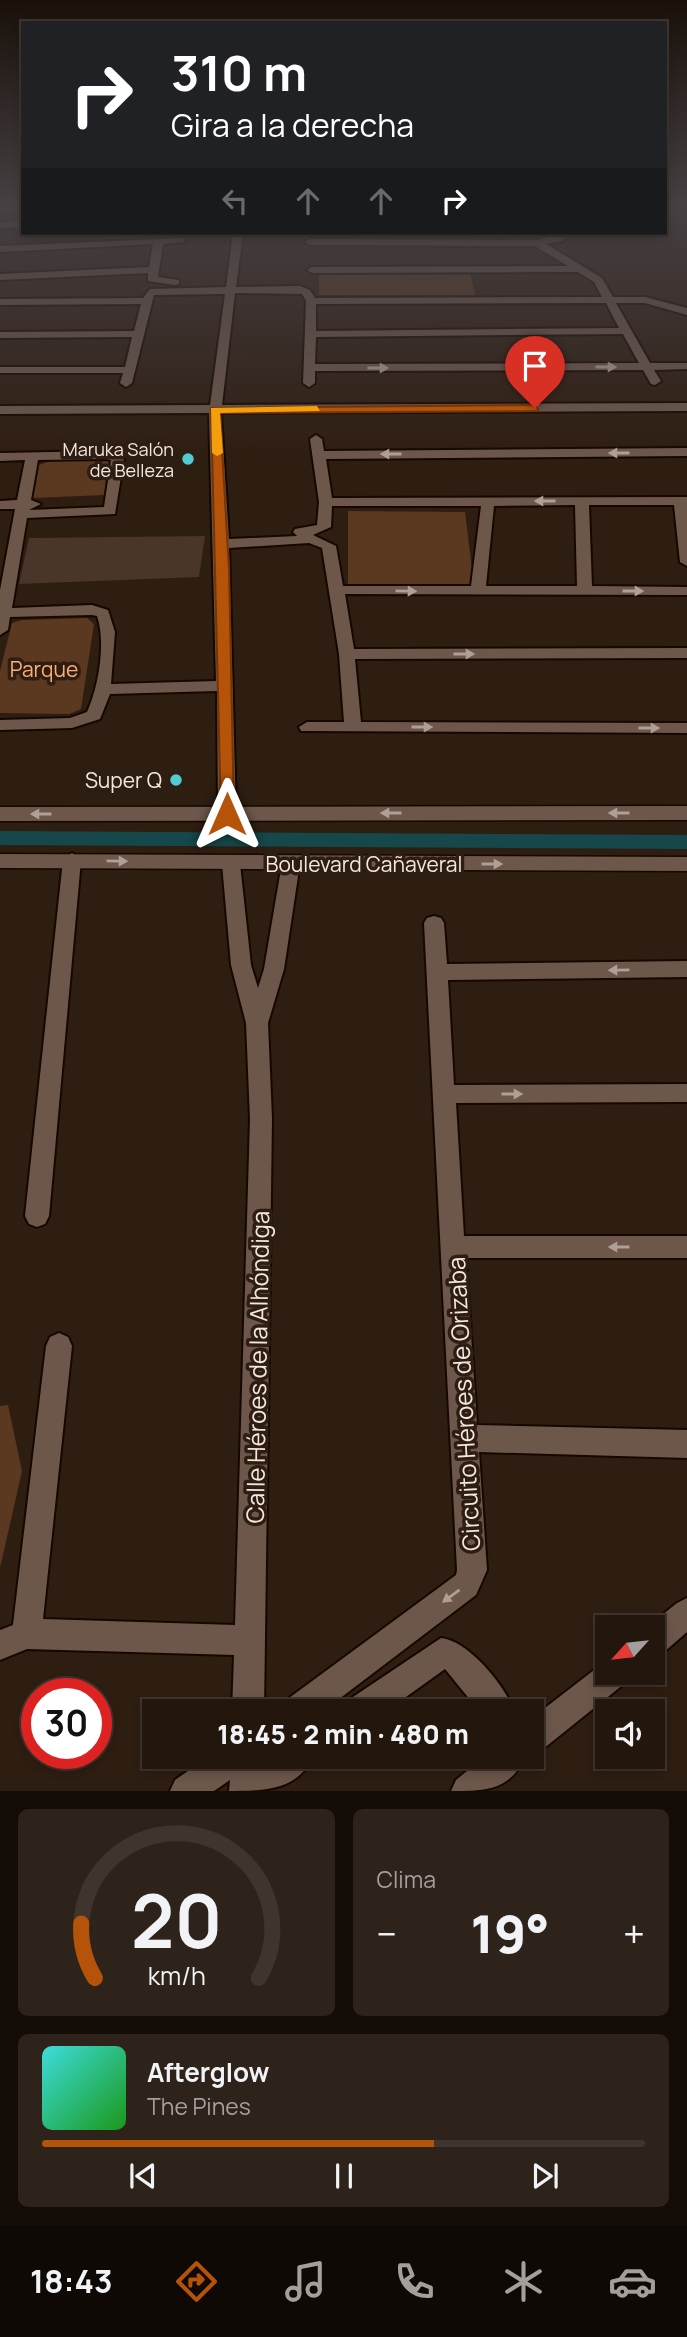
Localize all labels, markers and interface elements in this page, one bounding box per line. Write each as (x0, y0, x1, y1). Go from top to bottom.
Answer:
text: 310 m (171, 39, 307, 106)
icon: right (56, 49, 147, 140)
text: Gira a la derecha (171, 103, 414, 147)
icon: left (216, 182, 254, 220)
icon: ahead (289, 182, 327, 220)
icon: ahead (362, 182, 400, 220)
icon: right (435, 182, 473, 220)
pin (505, 336, 565, 408)
icon: arrive (516, 347, 554, 385)
one-way arrow (595, 361, 617, 373)
one-way arrow (367, 362, 389, 374)
place label: Maruka Salón de Belleza (63, 437, 174, 482)
one-way arrow (608, 447, 630, 459)
one-way arrow (380, 448, 402, 460)
marker: Maruka Salón de Belleza (180, 451, 196, 467)
one-way arrow (534, 495, 556, 507)
one-way arrow (395, 585, 417, 596)
one-way arrow (623, 585, 645, 597)
one-way arrow (453, 648, 475, 660)
park label: Parque (10, 655, 78, 683)
one-way arrow (411, 721, 433, 733)
one-way arrow (638, 722, 660, 734)
place label: Super Q (85, 766, 162, 794)
marker: Super Q (168, 772, 184, 788)
position arrow (190, 777, 264, 851)
one-way arrow (380, 807, 402, 819)
one-way arrow (608, 807, 630, 819)
one-way arrow (30, 808, 52, 820)
street label: Boulevard Cañaveral (266, 850, 462, 878)
one-way arrow (106, 856, 128, 867)
one-way arrow (481, 858, 503, 870)
one-way arrow (608, 964, 630, 976)
one-way arrow (501, 1088, 523, 1100)
street label: Calle Héroes de la Alhóndiga (238, 1210, 276, 1524)
one-way arrow (608, 1241, 630, 1253)
street label: Circuito Héroes de Orizaba (439, 1256, 487, 1552)
one-way arrow (442, 1588, 460, 1602)
north arrow (595, 1615, 665, 1685)
map controls (595, 1615, 665, 1769)
speed limit sign: 30 (21, 1678, 112, 1769)
button: sound (595, 1699, 665, 1769)
text: 18:45 · 2 min · 480 m (217, 1716, 469, 1752)
text: Clima (377, 1863, 436, 1895)
text: 20 (131, 1871, 222, 1971)
text: 19° (470, 1898, 550, 1969)
text: − (377, 1907, 397, 1959)
text: + (623, 1907, 645, 1959)
text: km/h (147, 1958, 205, 1993)
text: Afterglow (147, 2054, 269, 2090)
text: The Pines (147, 2090, 251, 2122)
icon: previous (124, 2157, 162, 2195)
icon: pause (325, 2157, 363, 2195)
icon: next (526, 2157, 564, 2195)
icon: directions (172, 2257, 221, 2306)
icon: music (281, 2257, 330, 2306)
icon: phone (390, 2257, 439, 2306)
icon: climate (499, 2257, 548, 2306)
icon: car (608, 2257, 657, 2306)
text: 18:43 (30, 2259, 113, 2303)

